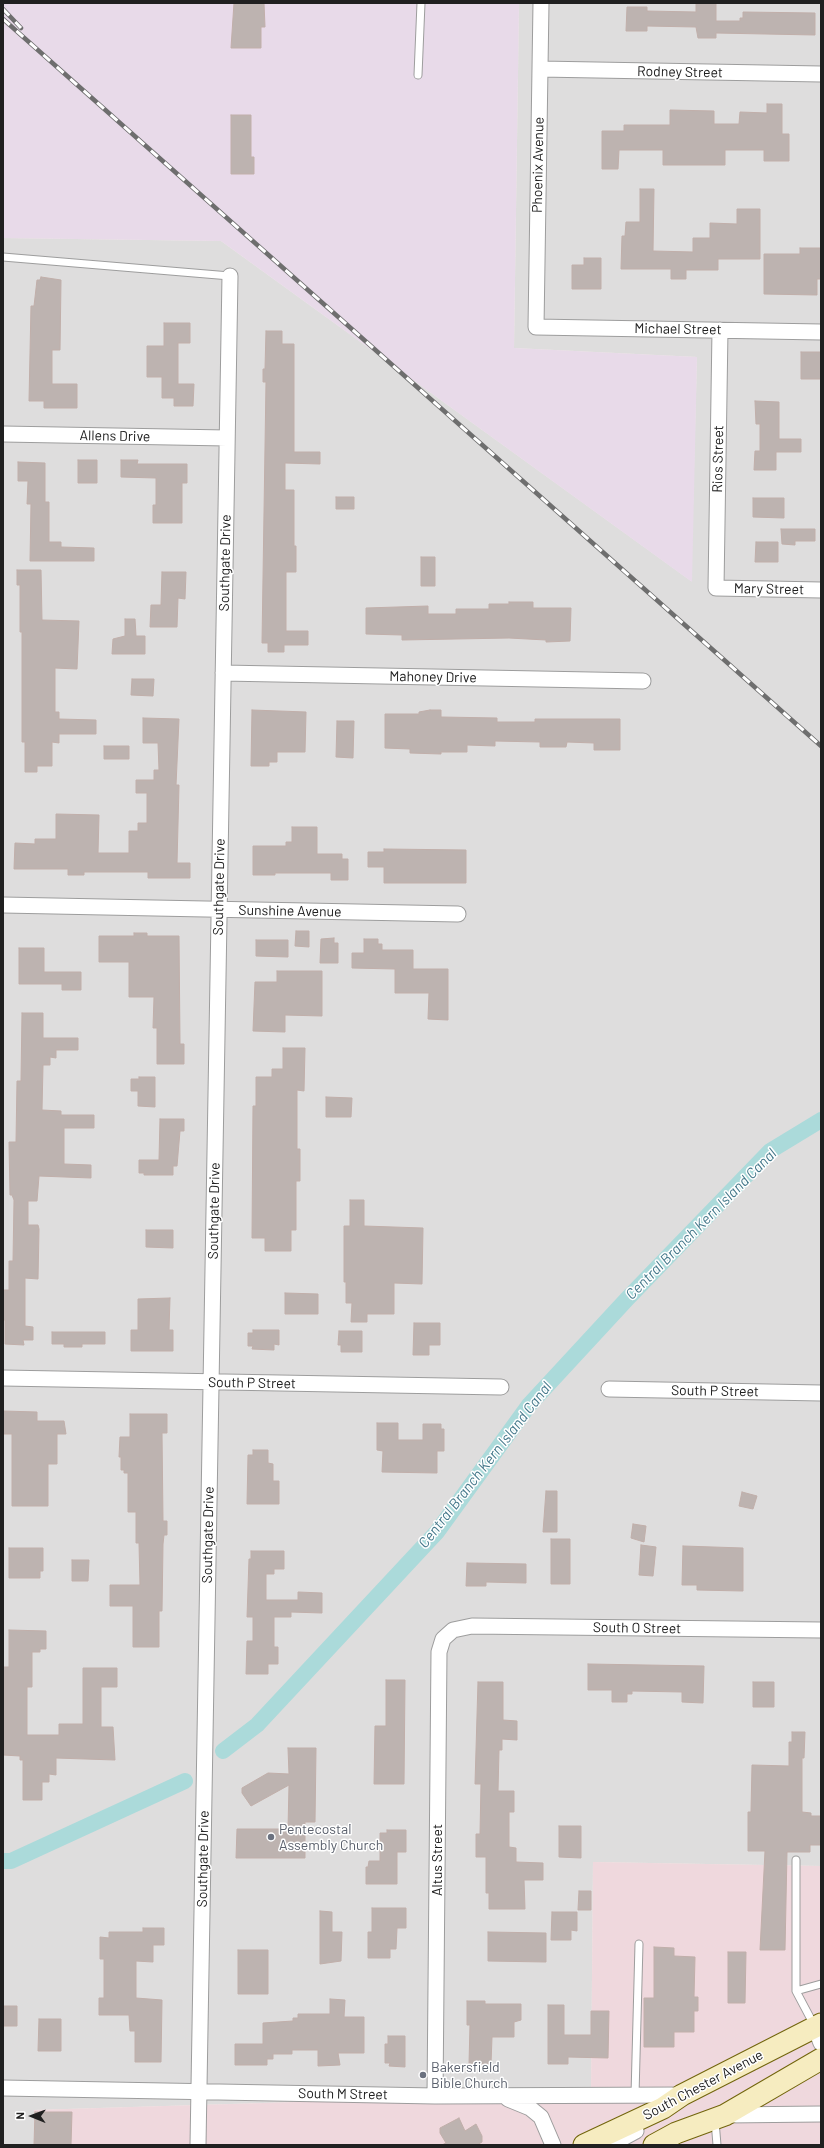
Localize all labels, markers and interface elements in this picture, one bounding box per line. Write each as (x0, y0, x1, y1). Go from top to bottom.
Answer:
street label: Rodney Street (637, 63, 723, 81)
street label: Phoenix Avenue (529, 117, 547, 213)
street label: Michael Street (634, 320, 722, 338)
street label: Rios Street (709, 425, 727, 493)
street label: Allens Drive (80, 427, 150, 445)
street label: Southgate Drive (216, 514, 234, 612)
street label: Mary Street (734, 580, 804, 598)
street label: Mahoney Drive (389, 668, 477, 686)
street label: Southgate Drive (210, 838, 228, 936)
street label: Sunshine Avenue (238, 902, 342, 920)
water label: Central Branch Kern Island Canal (622, 1145, 780, 1303)
street label: Southgate Drive (205, 1162, 223, 1260)
street label: South P Street (208, 1374, 296, 1392)
water label: Central Branch Kern Island Canal (414, 1378, 556, 1552)
street label: South P Street (671, 1382, 759, 1400)
street label: Southgate Drive (199, 1486, 217, 1584)
street label: South O Street (593, 1619, 681, 1637)
street label: Southgate Drive (194, 1810, 212, 1908)
place label: Pentecostal Assembly Church (279, 1821, 383, 1854)
street label: Altus Street (429, 1824, 445, 1896)
marker: Pentecostal Assembly Church (266, 1832, 276, 1842)
street label: South Chester Avenue (640, 2046, 766, 2124)
place label: Bakersfield Bible Church (431, 2059, 508, 2092)
marker: Bakersfield Bible Church (418, 2070, 428, 2080)
street label: South M Street (298, 2085, 388, 2103)
north arrow (12, 2096, 52, 2136)
text: N (13, 2112, 26, 2120)

